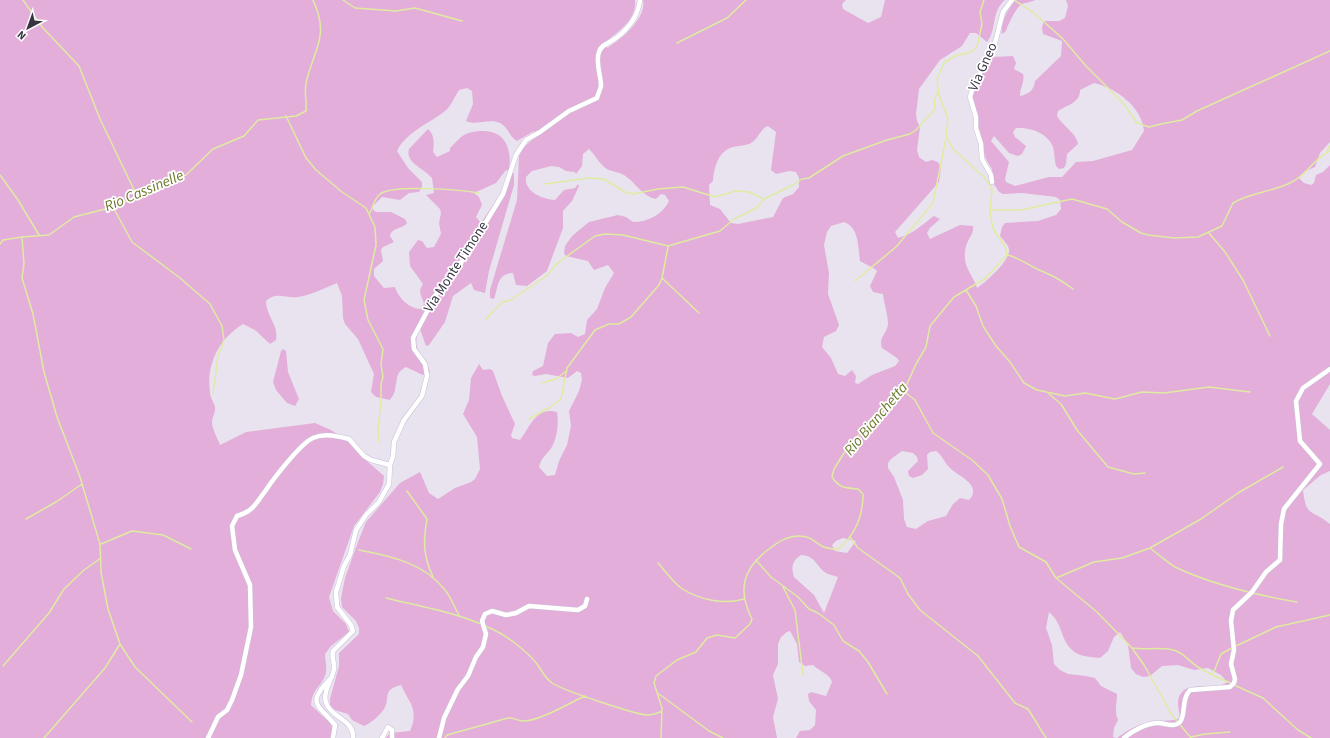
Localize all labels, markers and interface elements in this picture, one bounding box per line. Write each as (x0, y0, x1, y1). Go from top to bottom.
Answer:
north arrow (8, 8, 48, 48)
text: N (14, 27, 29, 43)
street label: Via Gneo (963, 39, 1003, 95)
water label: Rio Cassinelle (101, 165, 187, 217)
street label: Via Monte Timone (419, 217, 493, 316)
water label: Rio Bianchetta (839, 378, 913, 460)

